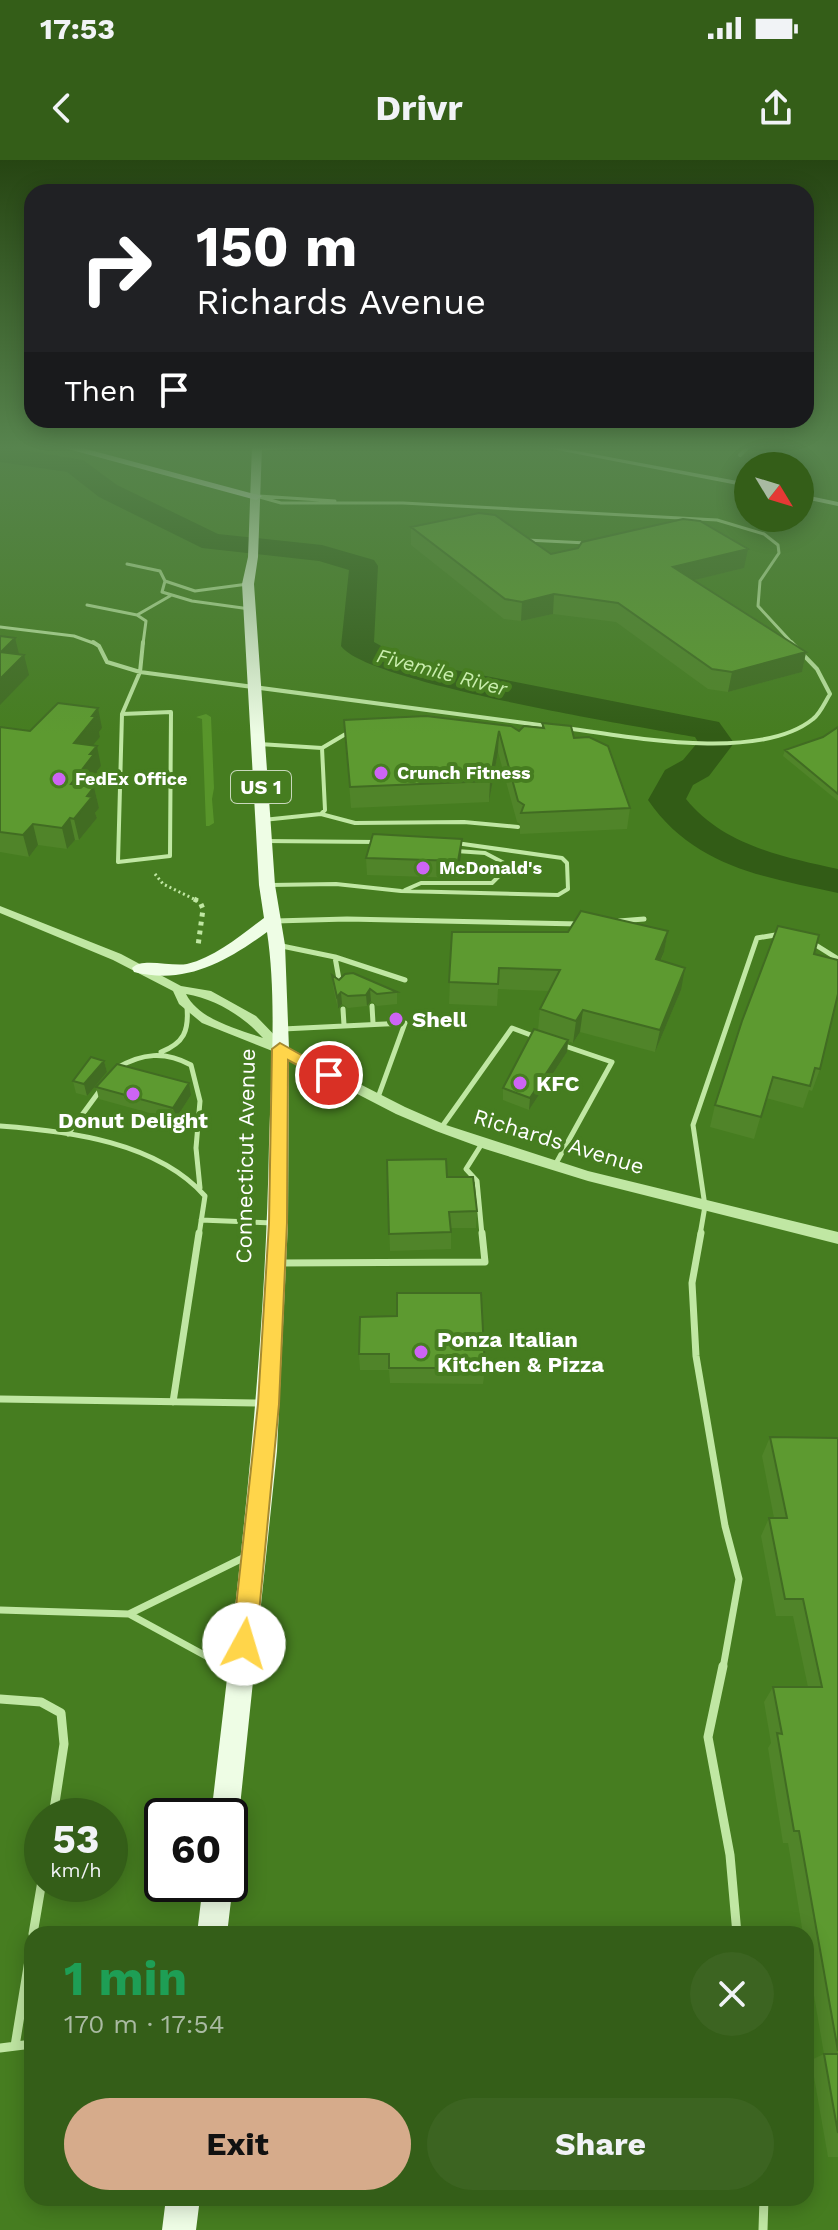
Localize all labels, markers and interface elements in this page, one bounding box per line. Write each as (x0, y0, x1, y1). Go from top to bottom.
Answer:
text: 17:53 (40, 11, 115, 46)
icon: back (40, 86, 84, 130)
icon: share (754, 86, 798, 130)
text: Drivr (375, 87, 463, 129)
text: 150 m (196, 214, 358, 280)
icon: right (64, 216, 168, 320)
text: Richards Avenue (196, 281, 486, 323)
icon: arrive (152, 368, 196, 412)
text: Then (64, 373, 136, 408)
north arrow (734, 452, 814, 532)
map controls (734, 452, 814, 532)
water label: Fivemile River (374, 643, 511, 701)
place label: Crunch Fitness (397, 762, 531, 783)
marker: Crunch Fitness (372, 764, 390, 782)
place label: FedEx Office (75, 768, 187, 789)
marker: FedEx Office (50, 770, 68, 788)
road number: US 1 (231, 771, 291, 803)
place label: McDonald's (439, 857, 542, 878)
marker: McDonald's (414, 859, 432, 877)
place label: Shell (412, 1007, 468, 1032)
marker: Shell (387, 1010, 405, 1028)
pin (295, 1041, 363, 1109)
street label: Connecticut Avenue (231, 1048, 260, 1264)
icon: arrive (307, 1053, 351, 1097)
place label: KFC (536, 1071, 580, 1096)
marker: KFC (511, 1074, 529, 1092)
marker: Donut Delight (124, 1085, 142, 1103)
street label: Richards Avenue (470, 1104, 647, 1179)
place label: Donut Delight (58, 1108, 208, 1133)
place label: Ponza Italian Kitchen & Pizza (437, 1327, 604, 1377)
marker: Ponza Italian Kitchen & Pizza (412, 1343, 430, 1361)
position arrow (202, 1602, 286, 1686)
speed limit sign: 60 (144, 1798, 248, 1902)
text: 53 (52, 1816, 100, 1863)
text: km/h (50, 1858, 102, 1882)
text: 1 min (64, 1950, 187, 2007)
button: close (690, 1952, 774, 2036)
text: 170 m · 17:54 (64, 2009, 225, 2039)
button: Exit (64, 2098, 411, 2190)
button: Share (427, 2098, 774, 2190)

